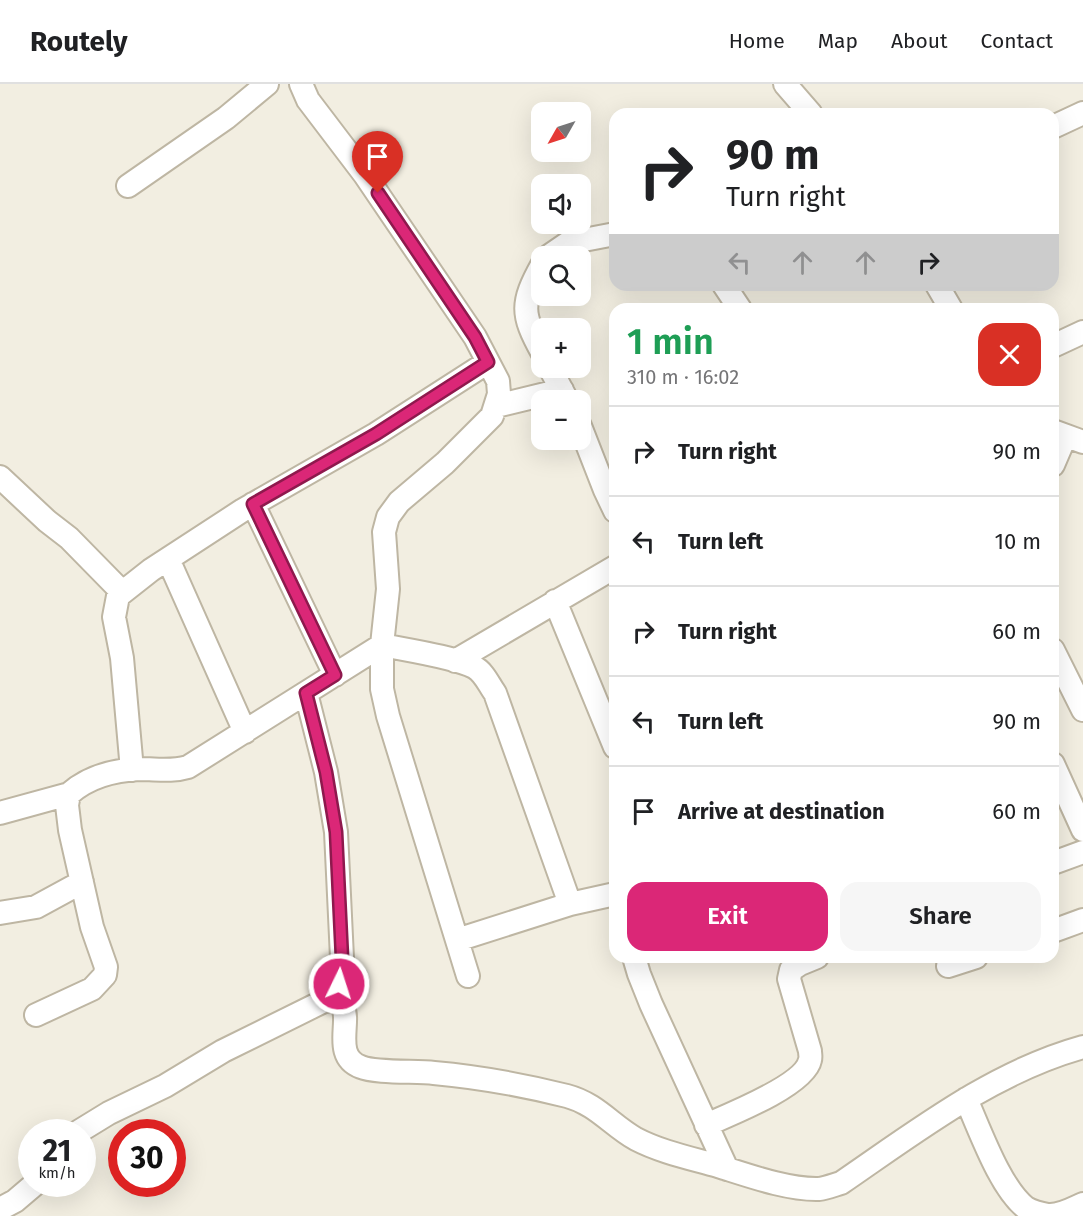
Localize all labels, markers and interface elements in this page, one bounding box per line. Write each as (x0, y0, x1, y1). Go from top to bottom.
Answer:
text: Routely (30, 25, 128, 58)
text: Home (729, 28, 785, 54)
text: Map (818, 28, 858, 54)
text: About (891, 28, 948, 54)
text: Contact (981, 28, 1053, 54)
north arrow (531, 102, 591, 162)
map controls (531, 102, 591, 450)
text: 90 m (726, 130, 820, 180)
pin (352, 131, 403, 193)
icon: right (627, 132, 705, 210)
icon: arrive (361, 140, 394, 173)
button: sound (531, 174, 591, 234)
text: Turn right (726, 181, 846, 213)
button: search (531, 246, 591, 306)
icon: left (723, 246, 756, 279)
icon: ahead (786, 246, 819, 279)
icon: ahead (849, 246, 882, 279)
icon: right (912, 246, 945, 279)
button: + (531, 318, 591, 378)
text: 1 min (627, 320, 714, 364)
button: close (978, 323, 1041, 386)
text: 310 m · 16:02 (627, 365, 739, 389)
button: − (531, 390, 591, 450)
icon: right (627, 435, 660, 468)
text: Turn right (678, 438, 777, 465)
text: 90 m (992, 438, 1041, 465)
icon: left (627, 525, 660, 558)
text: Turn left (678, 528, 763, 555)
text: 10 m (995, 528, 1041, 555)
icon: right (627, 615, 660, 648)
text: Turn right (678, 618, 777, 645)
text: 60 m (992, 618, 1041, 645)
icon: left (627, 705, 660, 738)
text: Turn left (678, 708, 763, 735)
text: 90 m (992, 708, 1041, 735)
icon: arrive (627, 795, 660, 828)
text: Arrive at destination (678, 798, 885, 825)
text: 60 m (992, 798, 1041, 825)
button: Exit (627, 882, 828, 951)
button: Share (840, 882, 1041, 951)
position arrow (307, 952, 371, 1016)
speed limit sign: 30 (108, 1119, 186, 1197)
text: 21 (43, 1133, 71, 1169)
text: km/h (38, 1164, 76, 1182)

